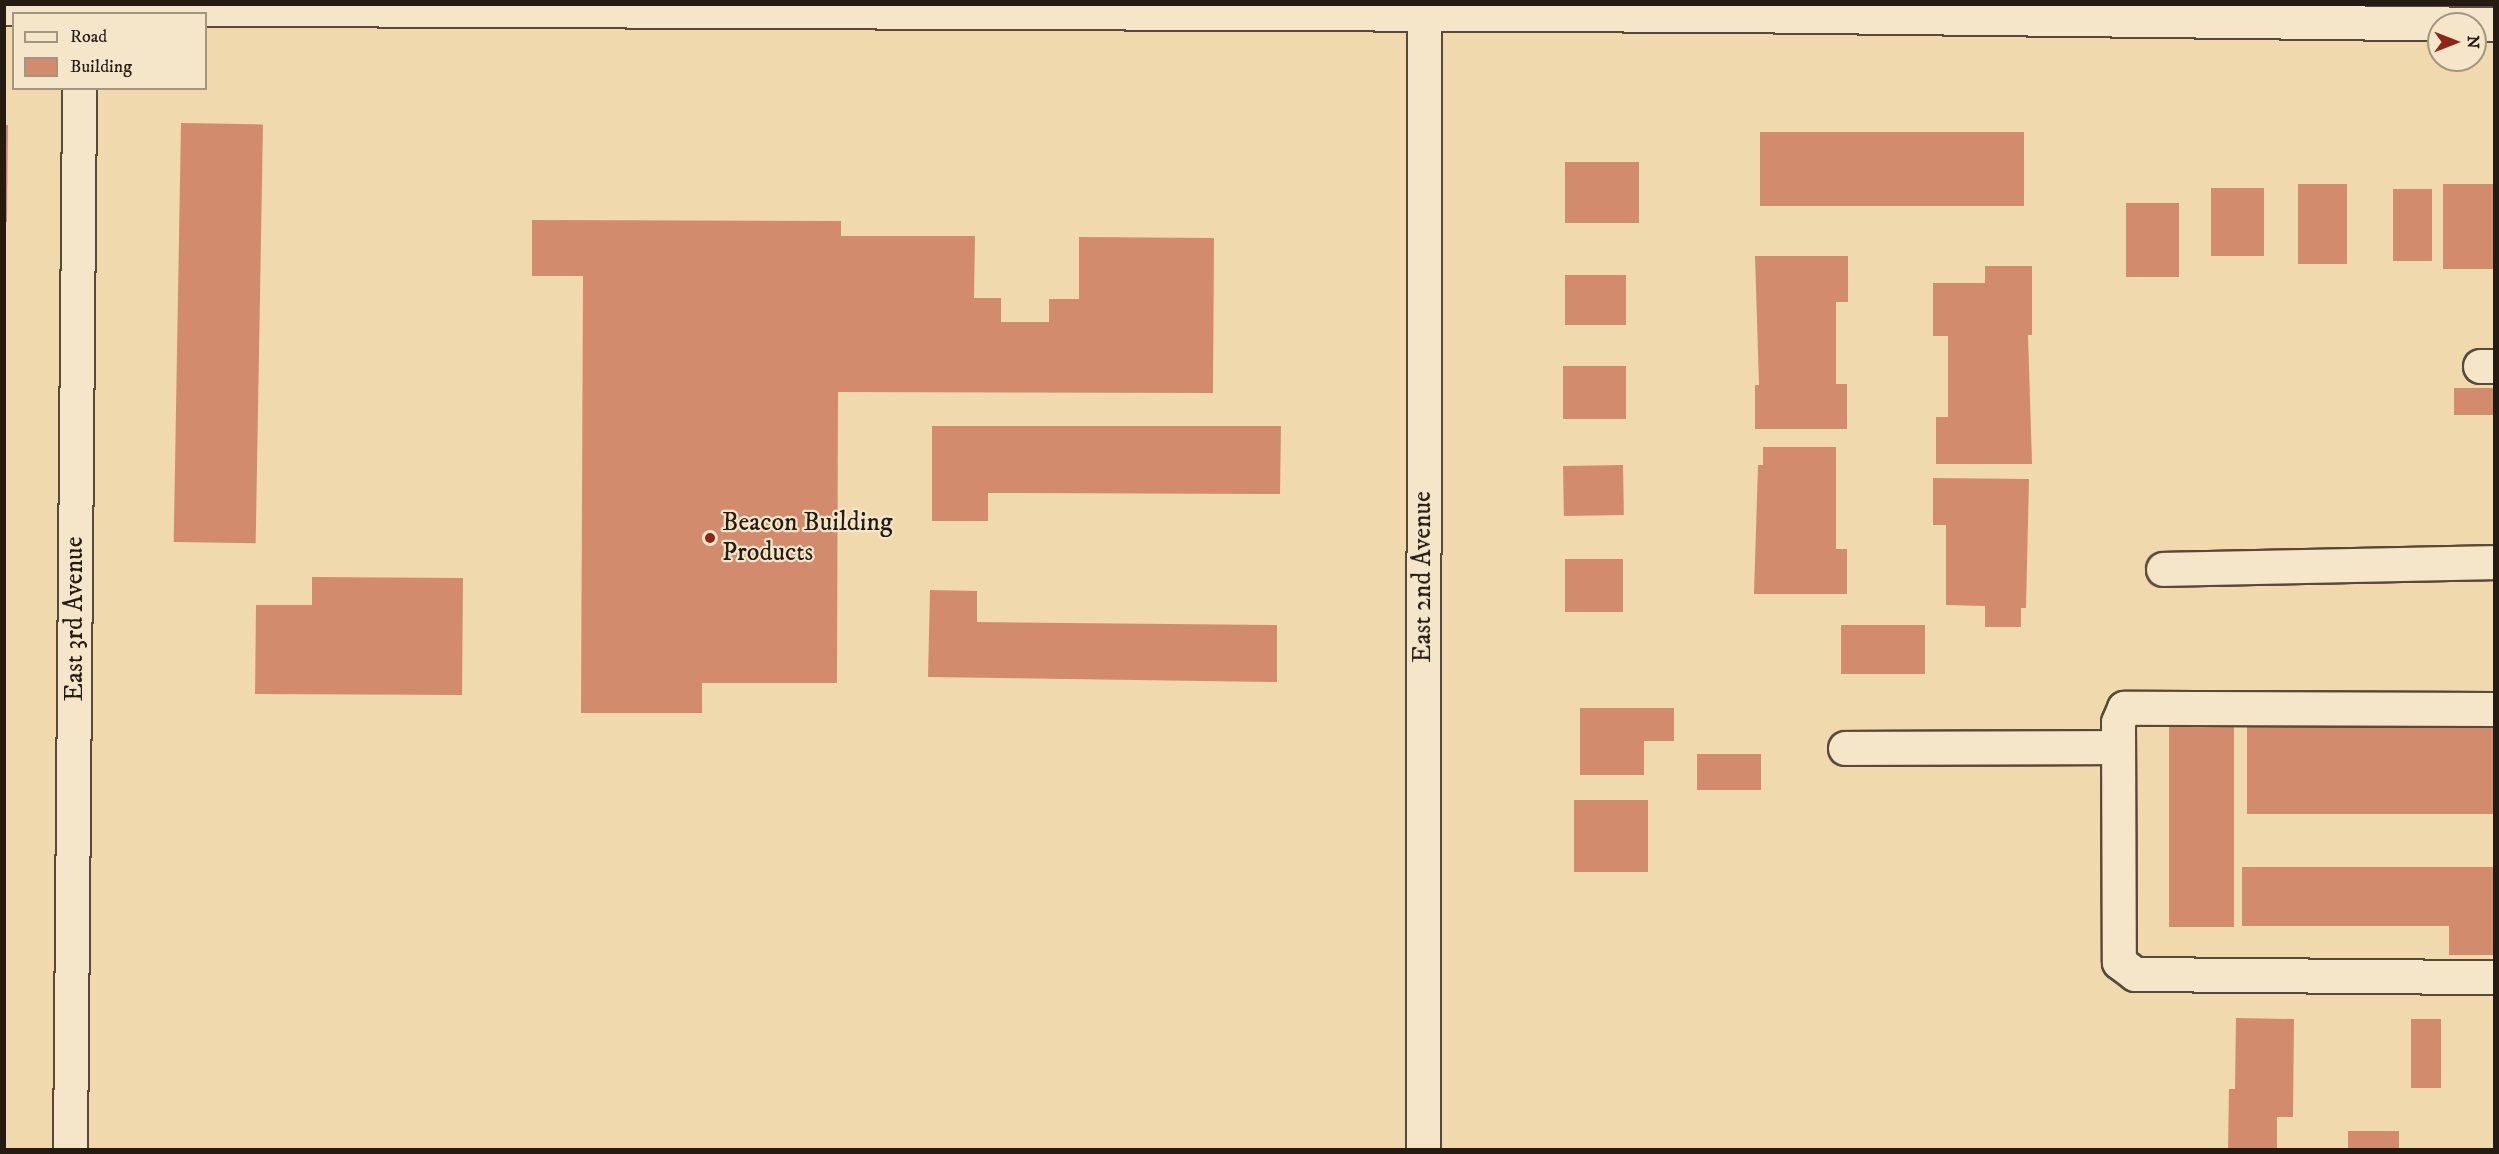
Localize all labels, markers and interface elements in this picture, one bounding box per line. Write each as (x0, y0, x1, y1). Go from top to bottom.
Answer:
legend (12, 12, 207, 90)
north arrow (2427, 12, 2487, 72)
text: Road (70, 26, 107, 48)
text: N (2463, 35, 2483, 49)
text: Building (70, 56, 132, 78)
street label: East 2nd Avenue (1407, 491, 1439, 663)
place label: Beacon Building Products (722, 507, 893, 568)
marker: Beacon Building Products (703, 531, 717, 545)
street label: East 3rd Avenue (59, 537, 91, 701)

